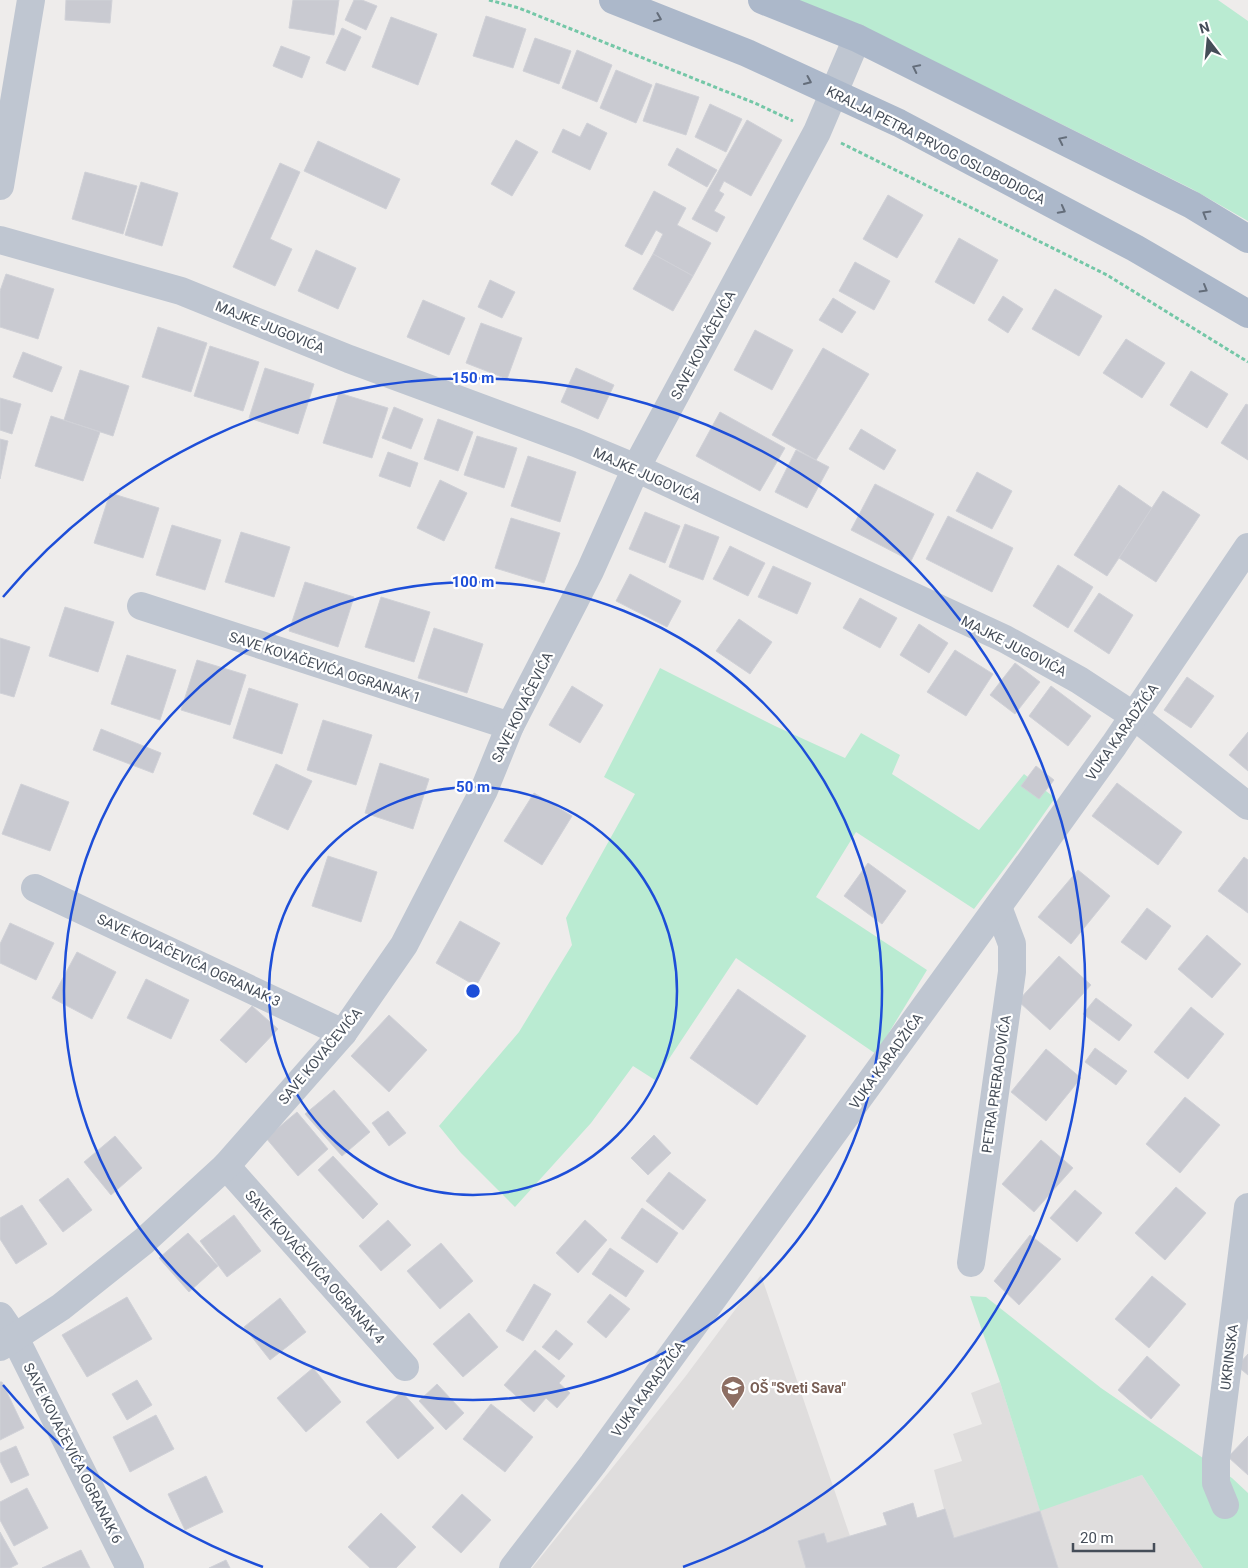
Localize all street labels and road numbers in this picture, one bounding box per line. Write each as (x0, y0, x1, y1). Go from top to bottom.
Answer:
street label: KRALJA PETRA PRVOG OSLOBODIOCA (824, 83, 1048, 207)
street label: SAVE KOVAČEVIĆA (667, 287, 738, 402)
street label: MAJKE JUGOVIĆA (213, 297, 327, 356)
street label: MAJKE JUGOVIĆA (591, 443, 704, 506)
street label: MAJKE JUGOVIĆA (959, 612, 1070, 680)
street label: SAVE KOVAČEVIĆA OGRANAK 1 (227, 627, 423, 706)
street label: SAVE KOVAČEVIĆA (487, 649, 556, 765)
street label: VUKA KARADŽIĆA (1082, 680, 1161, 783)
street label: SAVE KOVAČEVIĆA OGRANAK 3 (95, 909, 284, 1010)
street label: SAVE KOVAČEVIĆA (274, 1004, 365, 1107)
street label: VUKA KARADŽIĆA (845, 1009, 926, 1112)
street label: PETRA PRERADOVIĆA (977, 1014, 1014, 1154)
street label: SAVE KOVAČEVIĆA OGRANAK 4 (242, 1186, 389, 1347)
street label: UKRINSKA (1217, 1323, 1241, 1391)
street label: VUKA KARADŽIĆA (607, 1337, 688, 1440)
street label: SAVE KOVAČEVIĆA OGRANAK 6 (20, 1360, 127, 1546)

